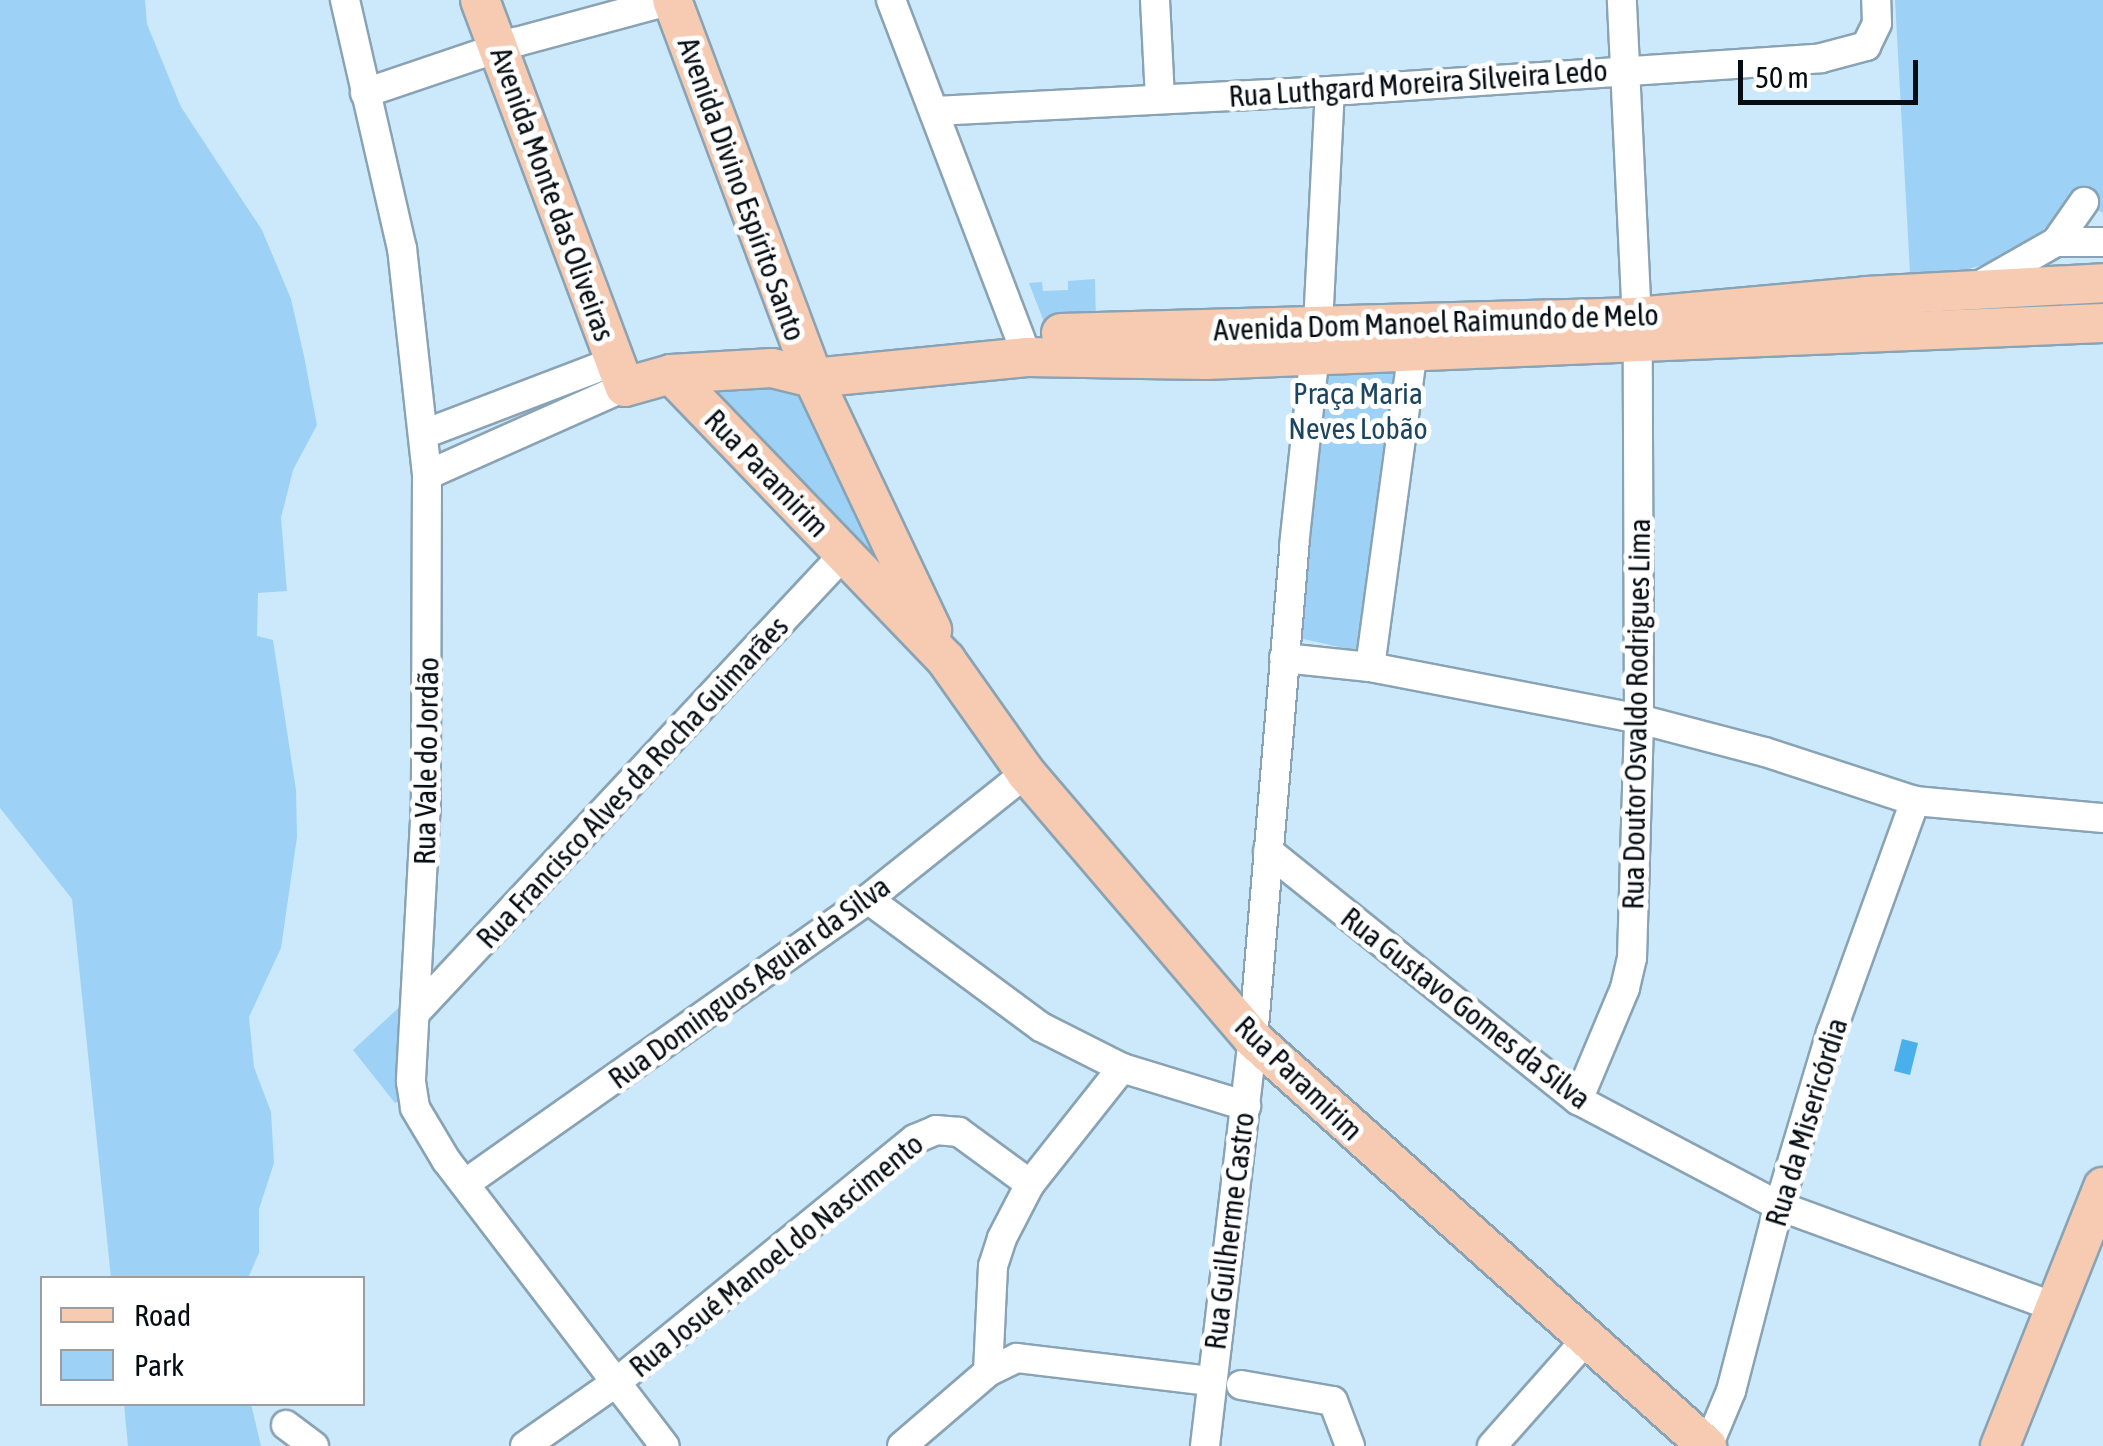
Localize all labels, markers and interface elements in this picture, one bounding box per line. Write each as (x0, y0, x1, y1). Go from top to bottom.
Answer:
street label: Avenida Divino Espírito Santo (670, 32, 814, 346)
scale bar (1743, 40, 1923, 102)
street label: Avenida Monte das Oliveiras (483, 42, 623, 346)
street label: Rua Luthgard Moreira Silveira Ledo (1227, 52, 1609, 114)
text: 50 m (1755, 60, 1809, 94)
street label: Avenida Dom Manoel Raimundo de Melo (1213, 296, 1659, 348)
park label: Praça Maria Neves Lobão (1288, 375, 1428, 446)
street label: Rua Paramirim (697, 402, 837, 544)
street label: Rua Doutor Osvaldo Rodrigues Lima (1615, 518, 1657, 910)
street label: Rua Francisco Alves da Rocha Guimarães (469, 609, 795, 955)
street label: Rua Vale do Jordão (406, 657, 446, 865)
street label: Rua Dominguos Aguiar da Silva (601, 868, 897, 1096)
street label: Rua Gustavo Gomes da Silva (1334, 899, 1598, 1117)
street label: Rua Paramirim (1228, 1008, 1370, 1148)
street label: Rua da Misericórdia (1757, 1013, 1855, 1231)
street label: Rua Guilherme Castro (1197, 1110, 1261, 1352)
street label: Rua Josué Manoel do Nascimento (622, 1125, 930, 1385)
legend (40, 1276, 365, 1406)
text: Road (134, 1298, 191, 1332)
text: Park (134, 1348, 184, 1382)

